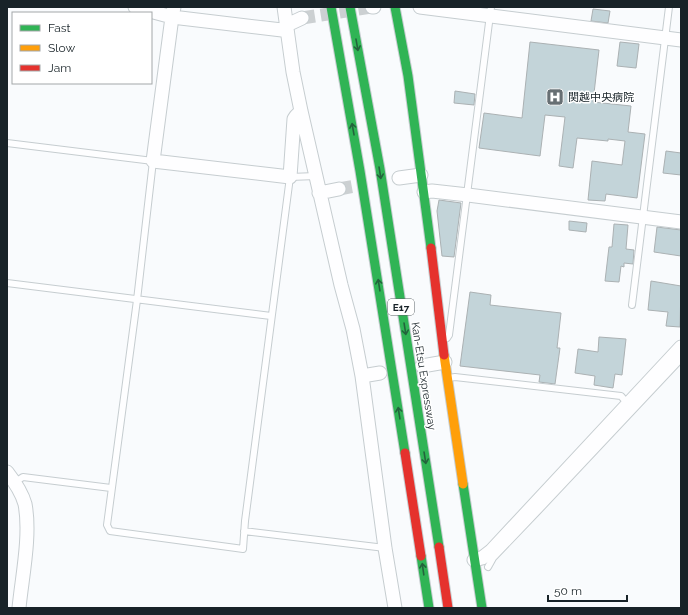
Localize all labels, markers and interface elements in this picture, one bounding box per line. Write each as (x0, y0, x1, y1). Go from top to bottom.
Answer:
legend (12, 12, 152, 84)
text: Fast (48, 21, 71, 35)
one-way arrow (353, 38, 361, 51)
text: Slow (48, 41, 75, 55)
text: Jam (48, 61, 71, 75)
hospital icon: 関越中央病院 (545, 87, 565, 107)
place label: 関越中央病院 (568, 91, 634, 104)
one-way arrow (349, 123, 357, 136)
one-way arrow (376, 166, 384, 179)
one-way arrow (374, 279, 382, 292)
road number: E17 (388, 299, 414, 315)
street label: Kan-Etsu Expressway (409, 321, 438, 431)
one-way arrow (401, 322, 409, 335)
one-way arrow (395, 407, 403, 420)
one-way arrow (421, 451, 429, 464)
one-way arrow (419, 563, 427, 576)
scale bar (548, 577, 627, 603)
text: 50 m (554, 584, 582, 598)

